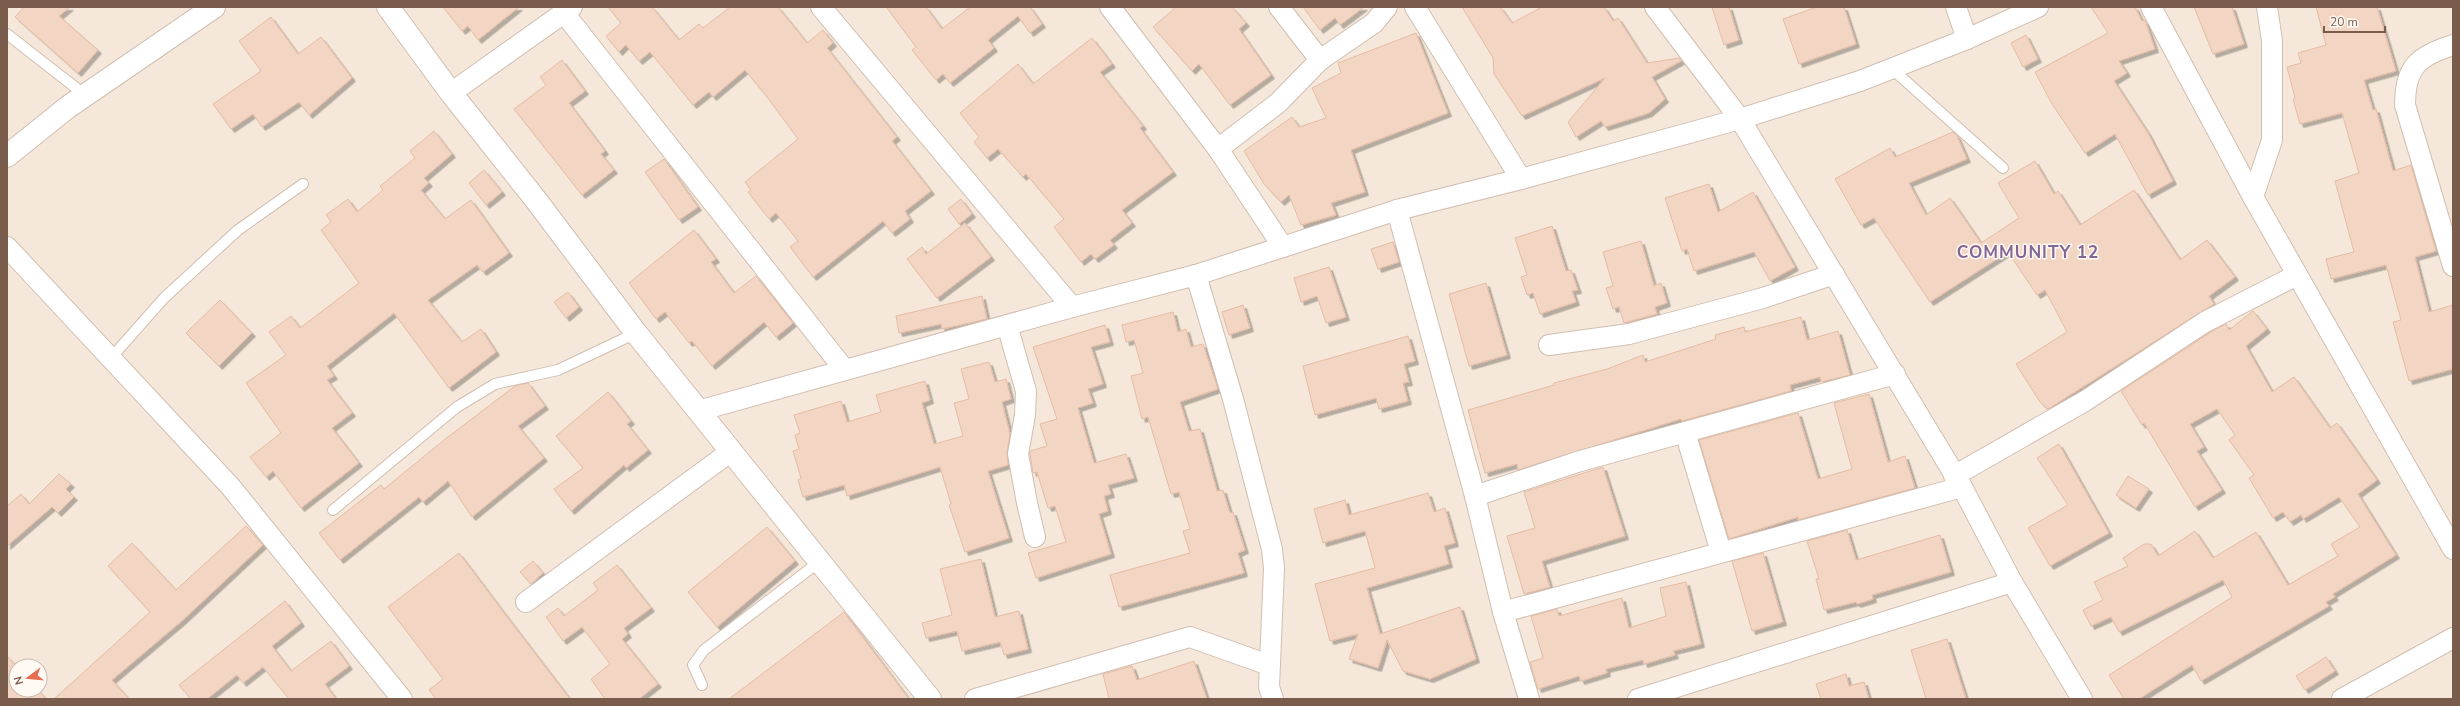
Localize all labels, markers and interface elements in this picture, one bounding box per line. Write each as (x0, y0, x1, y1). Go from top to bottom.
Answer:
scale bar (2324, 8, 2385, 34)
text: 20 m (2330, 14, 2358, 30)
district label: COMMUNITY 12 (1957, 241, 2099, 264)
north arrow (8, 658, 48, 698)
text: N (11, 675, 27, 687)

